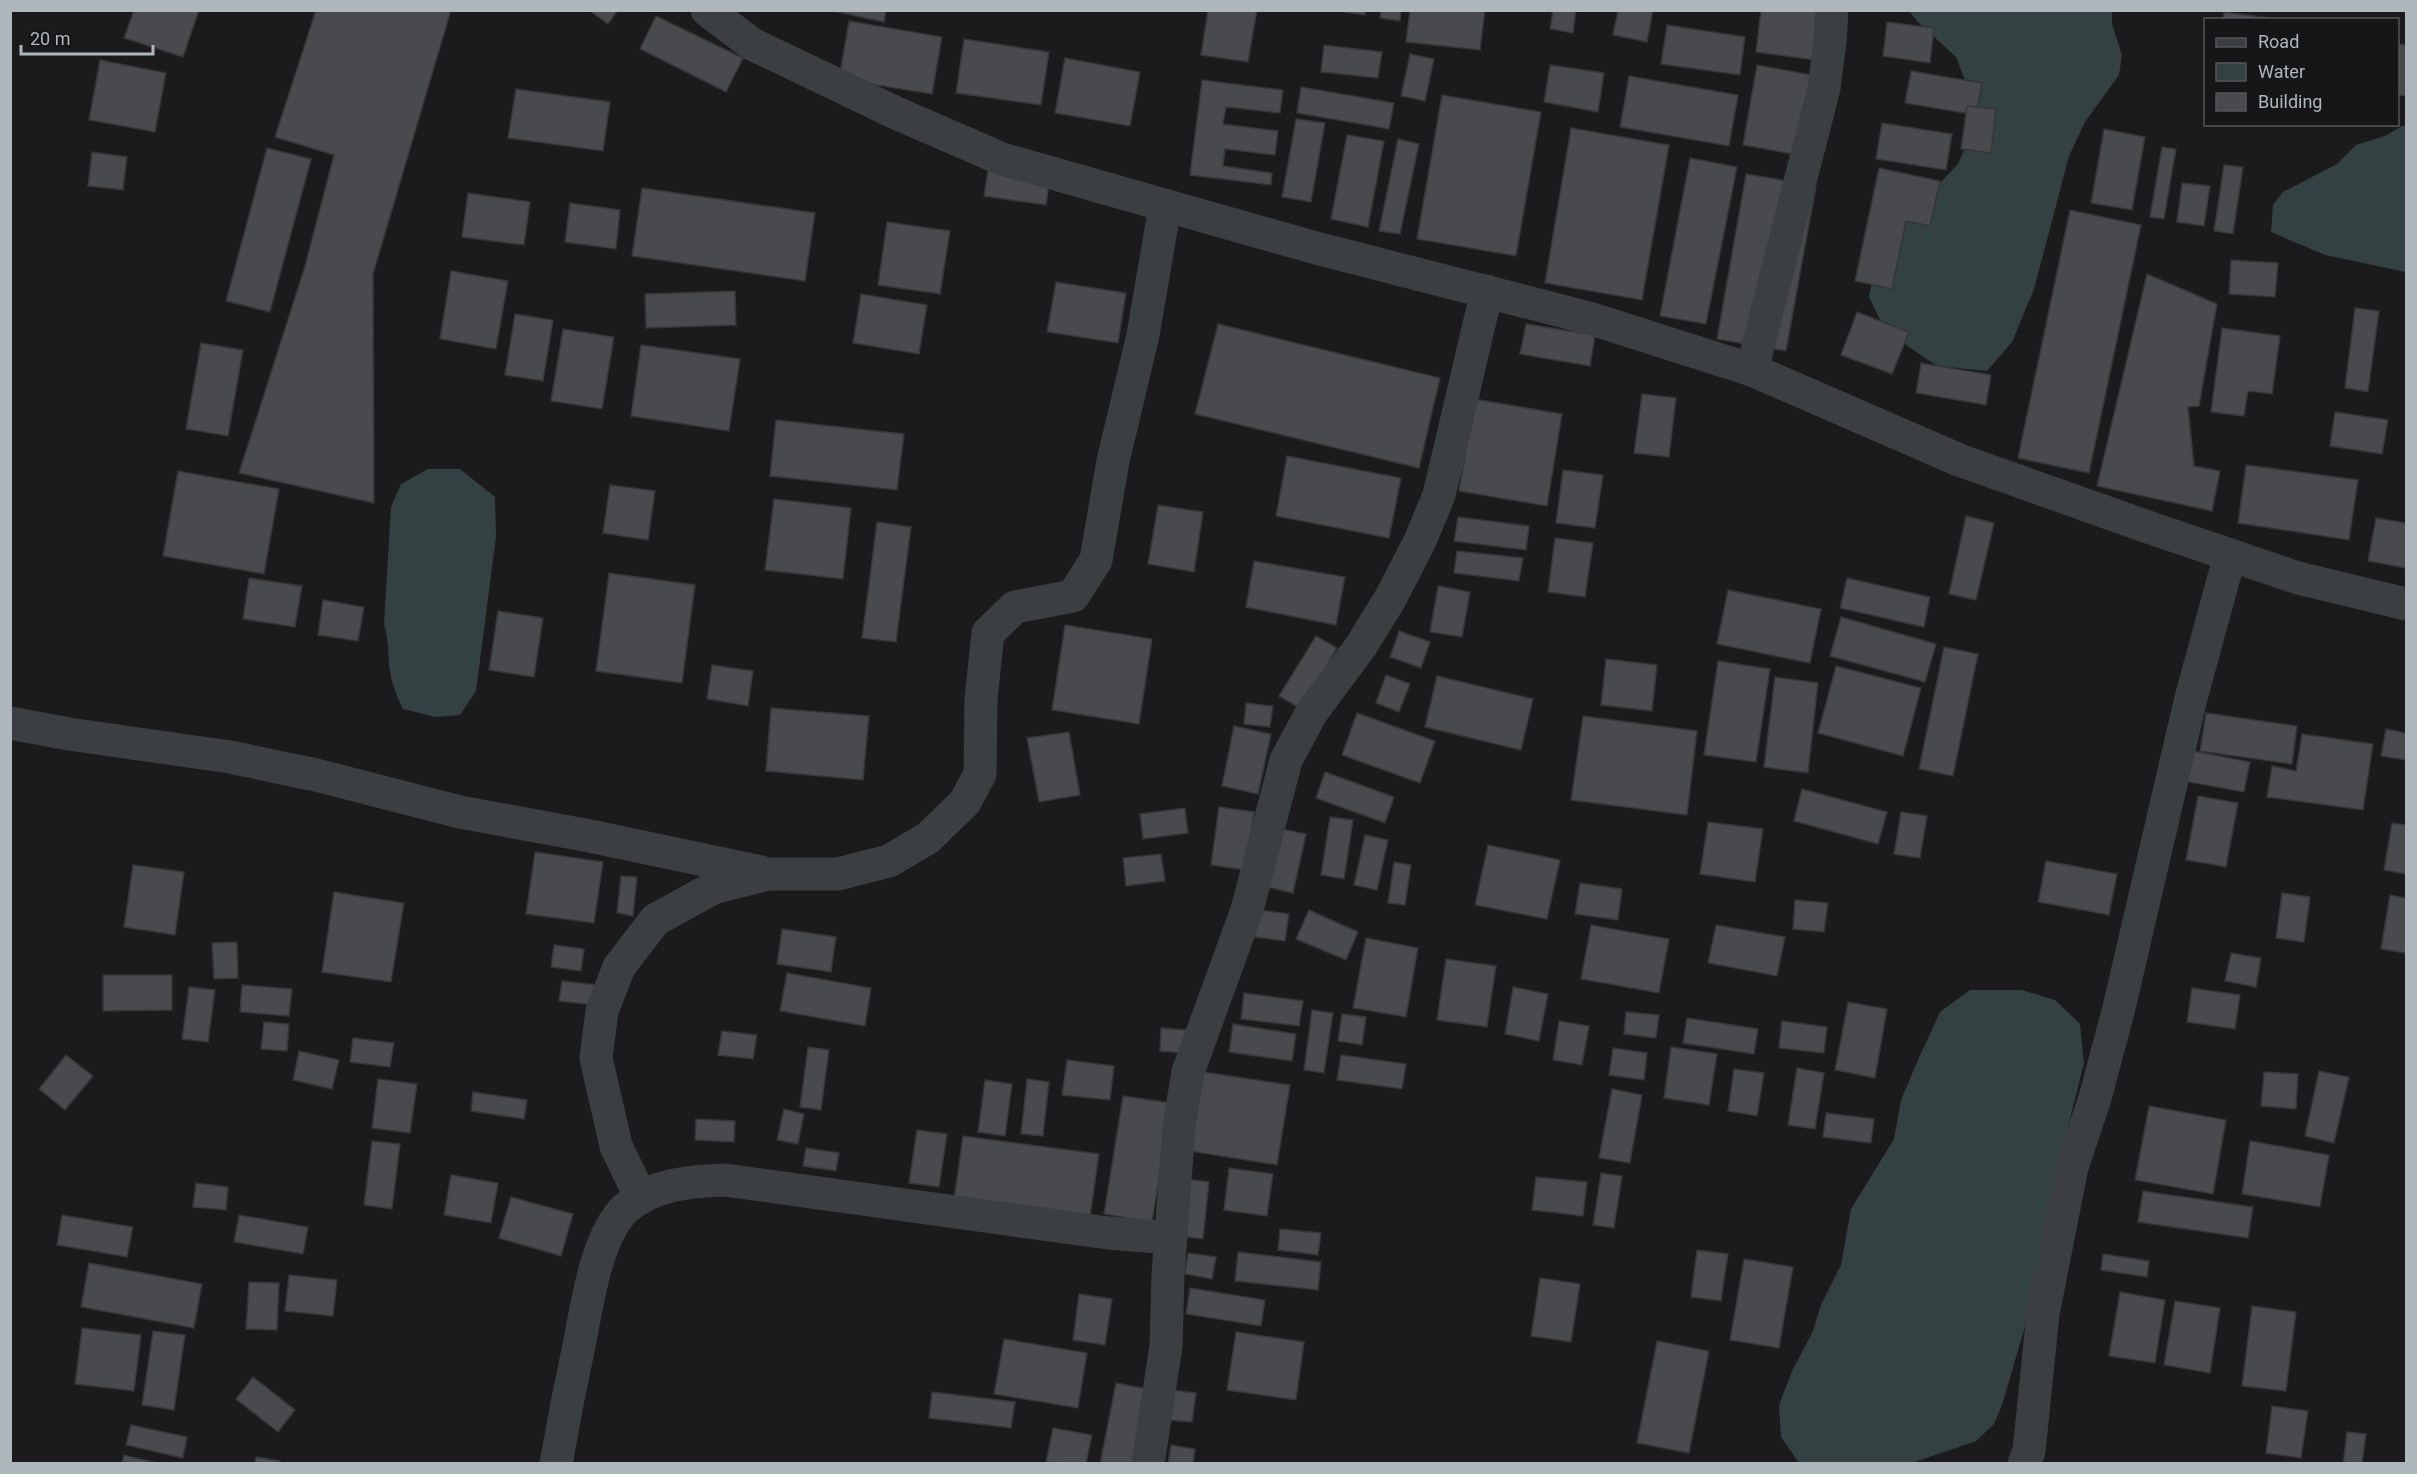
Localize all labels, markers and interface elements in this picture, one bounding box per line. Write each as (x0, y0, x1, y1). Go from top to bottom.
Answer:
scale bar (21, 18, 153, 56)
legend (2204, 18, 2399, 126)
text: 20 m (30, 28, 70, 49)
text: Road (2258, 31, 2299, 52)
text: Water (2258, 61, 2305, 82)
text: Building (2258, 91, 2322, 112)

